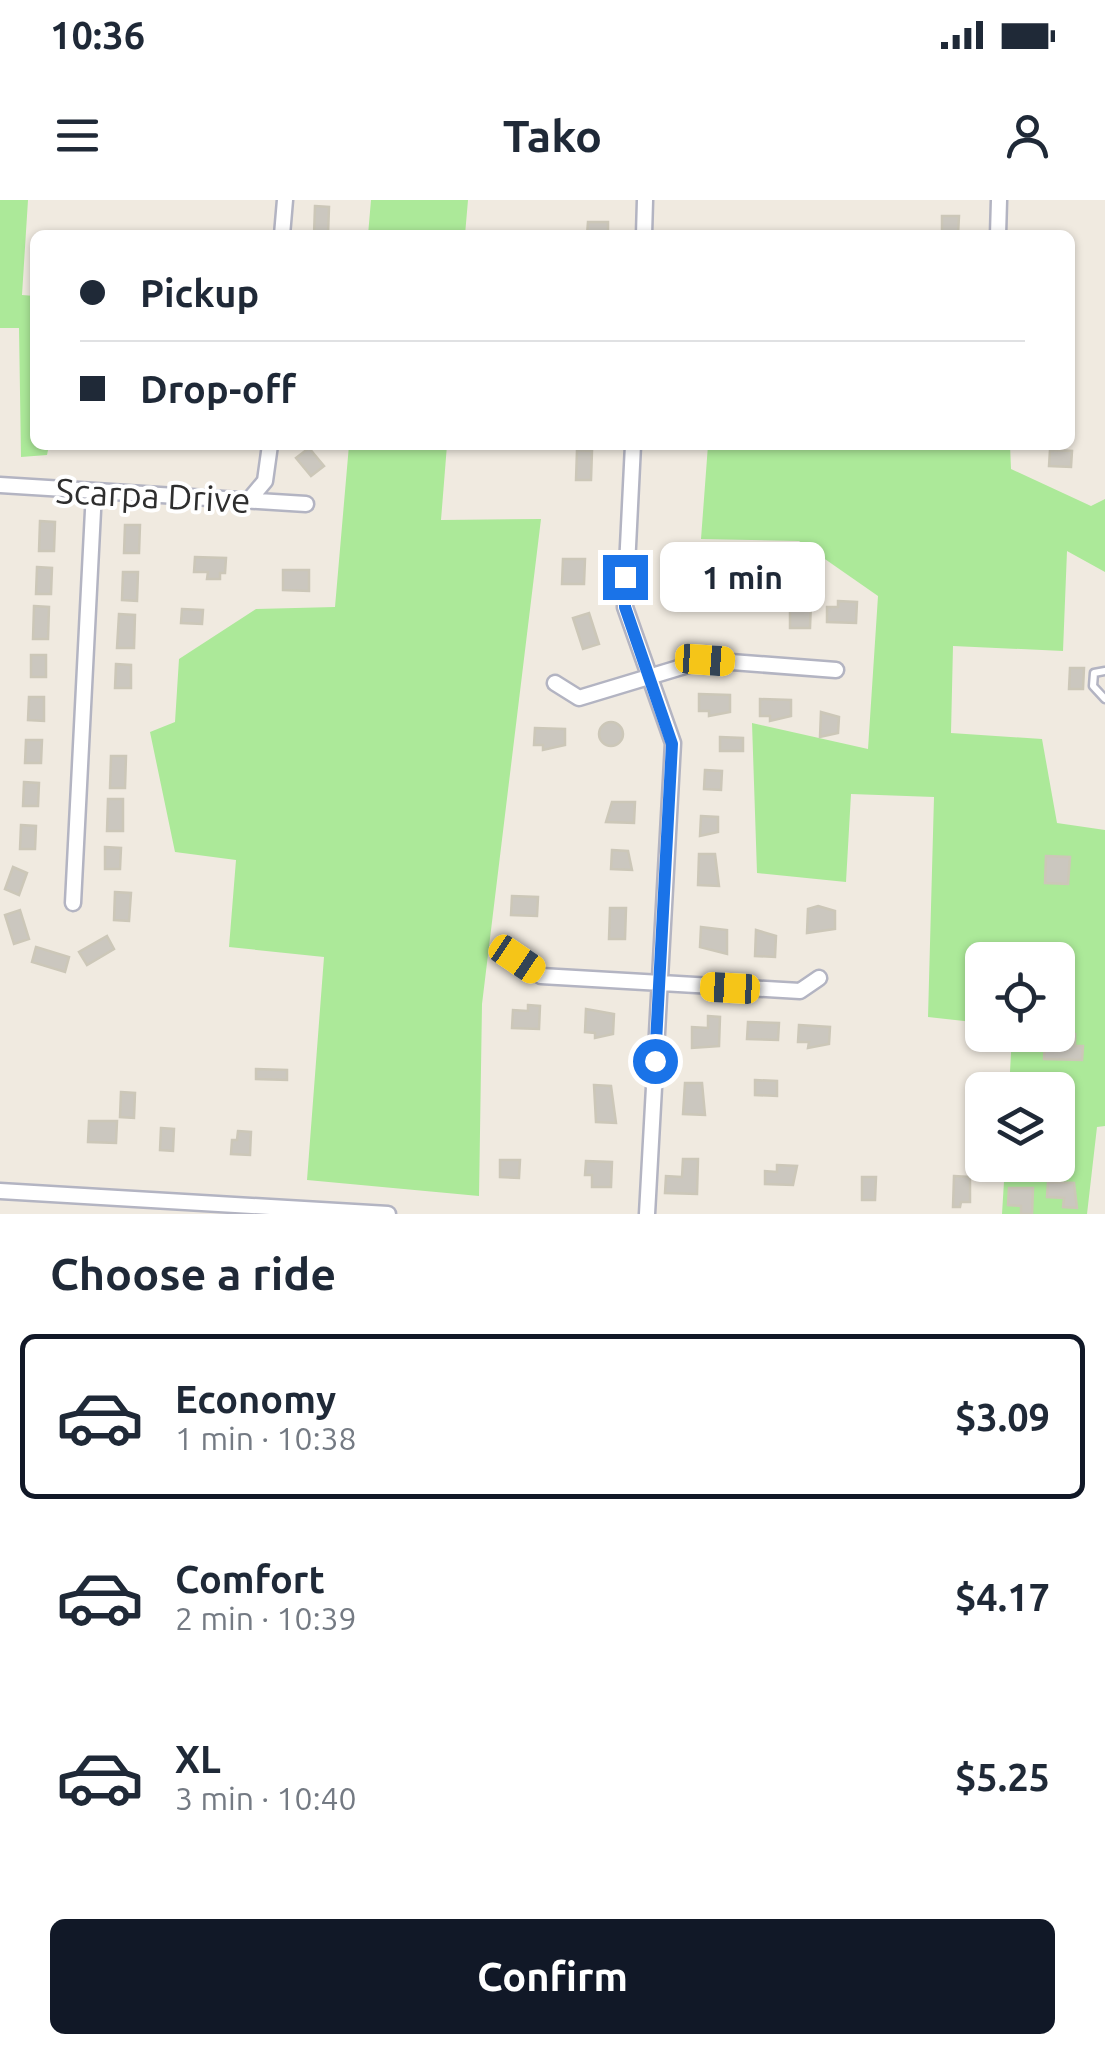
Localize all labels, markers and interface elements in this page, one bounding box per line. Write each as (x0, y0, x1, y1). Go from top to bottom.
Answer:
text: 10:36 (50, 14, 145, 56)
icon: menu (50, 108, 105, 163)
icon: person (1000, 108, 1055, 163)
text: Tako (503, 110, 602, 161)
text: Pickup (140, 272, 259, 314)
text: Drop-off (140, 368, 296, 410)
street label: Scarpa Drive (55, 470, 251, 520)
callout: 1 min (660, 542, 825, 612)
route end (603, 555, 648, 600)
text: 1 min (702, 559, 783, 595)
car (674, 643, 736, 677)
car (484, 930, 550, 988)
map controls (965, 942, 1075, 1182)
button: locate (965, 942, 1075, 1052)
car (699, 971, 761, 1005)
route start (633, 1039, 678, 1084)
button: layers (965, 1072, 1075, 1182)
text: Choose a ride (50, 1248, 336, 1299)
icon: car (55, 1372, 145, 1462)
text: Economy (175, 1378, 336, 1420)
text: $3.09 (955, 1396, 1050, 1438)
text: 1 min · 10:38 (175, 1420, 357, 1456)
icon: car (55, 1552, 145, 1642)
text: Comfort (175, 1558, 325, 1600)
text: $4.17 (955, 1576, 1050, 1618)
text: 2 min · 10:39 (175, 1600, 357, 1636)
icon: car (55, 1732, 145, 1822)
text: XL (175, 1738, 221, 1780)
text: $5.25 (955, 1756, 1050, 1798)
text: 3 min · 10:40 (175, 1780, 357, 1816)
button: Confirm (50, 1919, 1055, 2034)

